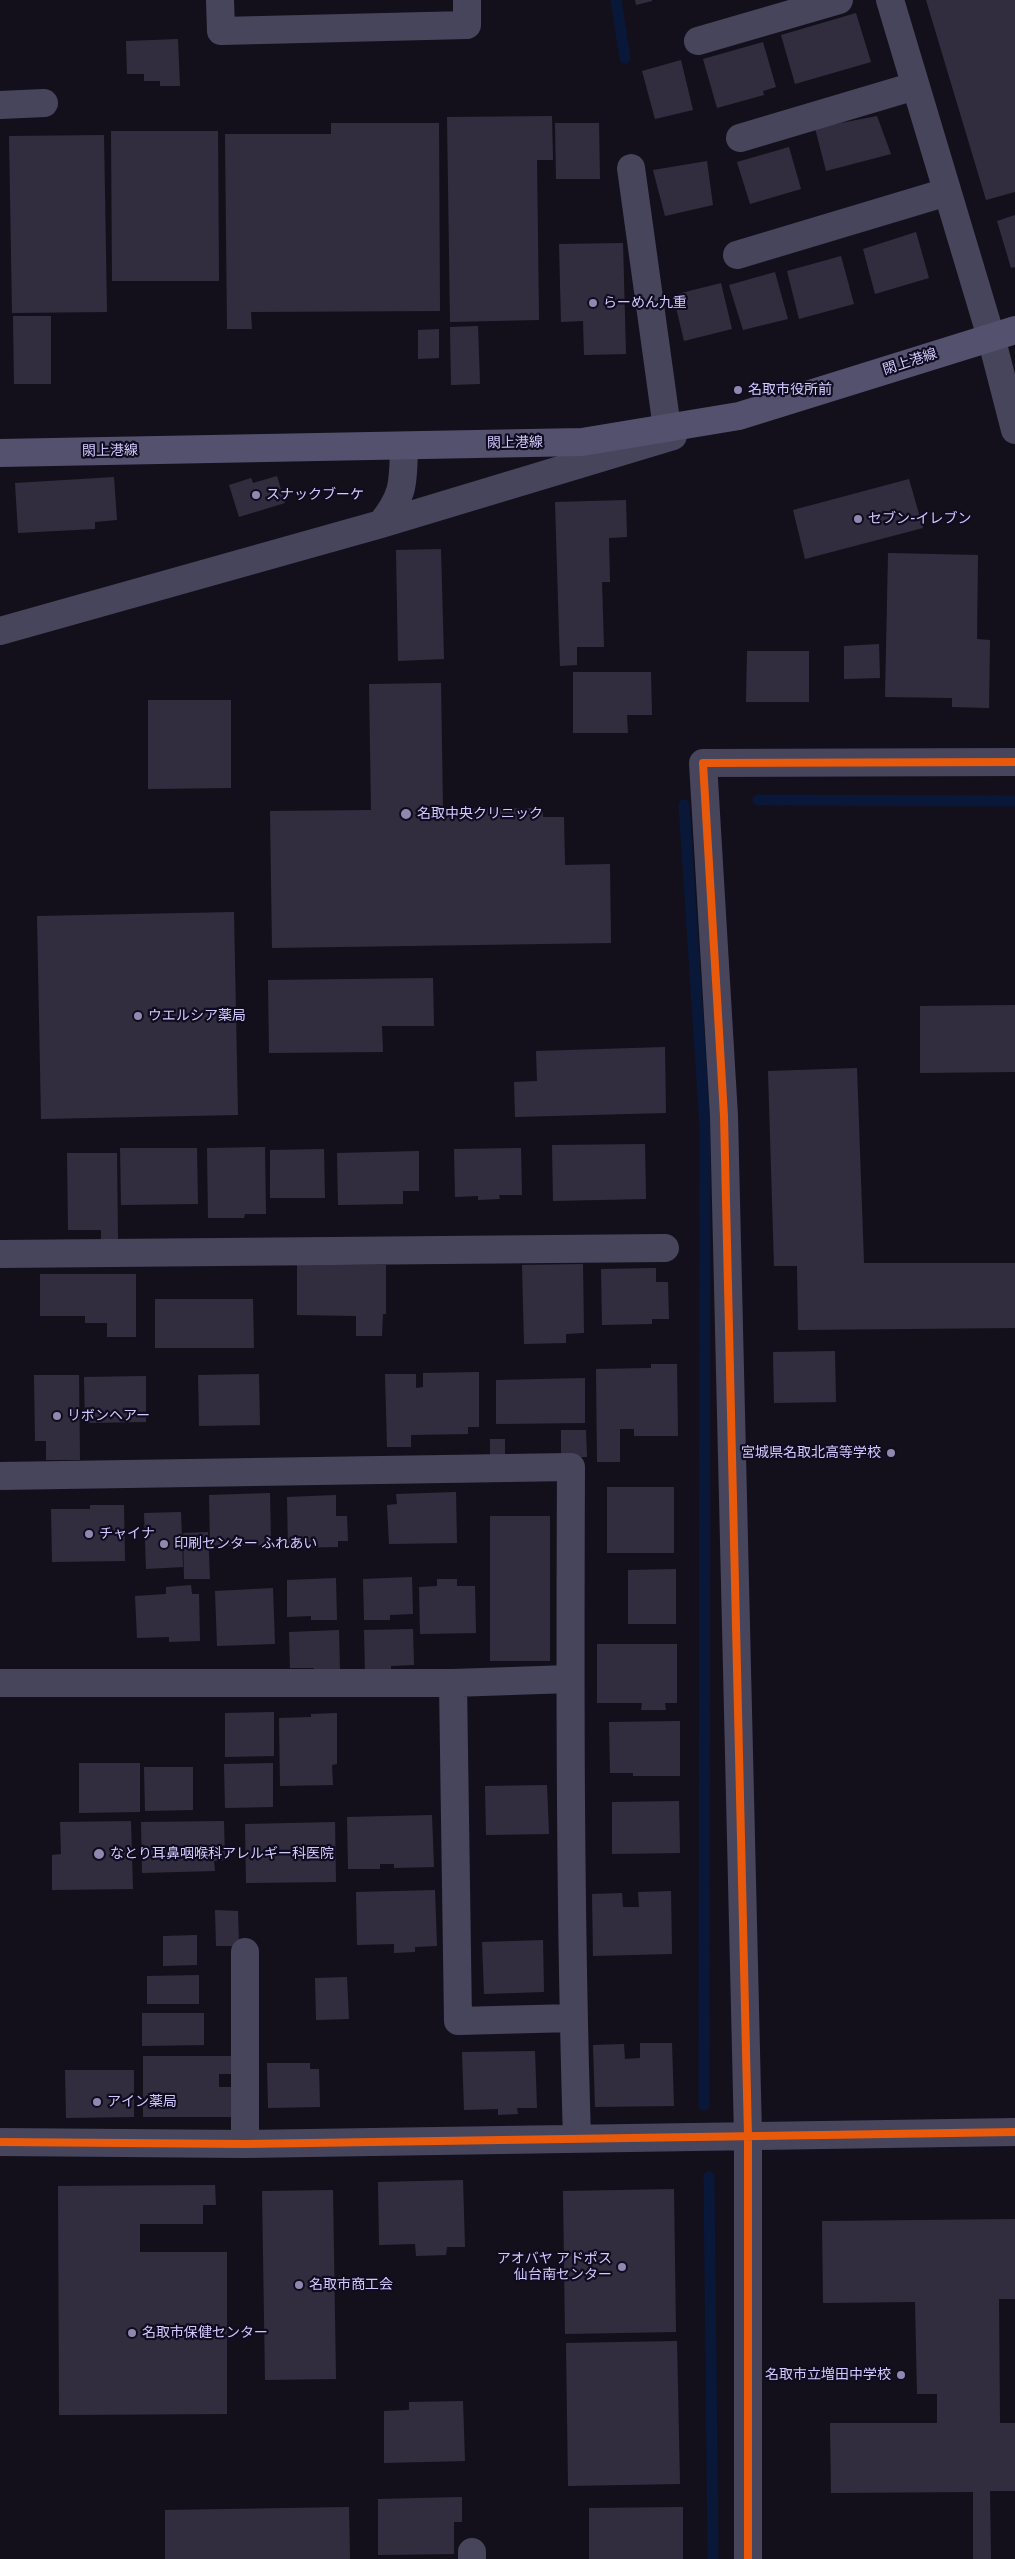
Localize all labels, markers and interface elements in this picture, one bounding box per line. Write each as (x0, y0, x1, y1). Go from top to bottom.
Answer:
place label: らーめん九重 (603, 295, 687, 311)
marker: らーめん九重 (587, 297, 599, 309)
street label: 閖上港線 (881, 345, 939, 379)
place label: 名取市役所前 (748, 382, 832, 398)
marker: 名取市役所前 (732, 384, 744, 396)
street label: 閖上港線 (487, 434, 543, 452)
street label: 閖上港線 (82, 442, 138, 460)
place label: スナックブーケ (266, 487, 364, 503)
marker: スナックブーケ (250, 489, 262, 501)
place label: セブン-イレブン (868, 511, 972, 527)
marker: セブン-イレブン (852, 513, 864, 525)
place label: 名取中央クリニック (417, 806, 543, 822)
marker: 名取中央クリニック (399, 807, 413, 821)
place label: ウエルシア薬局 (148, 1008, 246, 1024)
marker: ウエルシア薬局 (132, 1010, 144, 1022)
place label: リボンヘアー (67, 1408, 150, 1424)
marker: リボンヘアー (51, 1410, 63, 1422)
place label: 宮城県名取北高等学校 (741, 1445, 881, 1461)
marker: 宮城県名取北高等学校 (885, 1447, 897, 1459)
place label: チャイナ (99, 1526, 155, 1542)
marker: チャイナ (83, 1528, 95, 1540)
place label: 印刷センター ふれあい (174, 1536, 317, 1552)
marker: 印刷センター ふれあい (158, 1538, 170, 1550)
place label: なとり耳鼻咽喉科アレルギー科医院 (110, 1846, 334, 1862)
marker: なとり耳鼻咽喉科アレルギー科医院 (92, 1847, 106, 1861)
place label: アイン薬局 (107, 2094, 177, 2110)
marker: アイン薬局 (91, 2096, 103, 2108)
place label: アオバヤ アドポス 仙台南センター (497, 2251, 612, 2284)
marker: アオバヤ アドポス 仙台南センター (616, 2261, 628, 2273)
place label: 名取市商工会 (309, 2277, 393, 2293)
marker: 名取市商工会 (293, 2279, 305, 2291)
place label: 名取市保健センター (142, 2325, 268, 2341)
marker: 名取市保健センター (126, 2327, 138, 2339)
place label: 名取市立増田中学校 (765, 2367, 891, 2383)
marker: 名取市立増田中学校 (895, 2369, 907, 2381)

